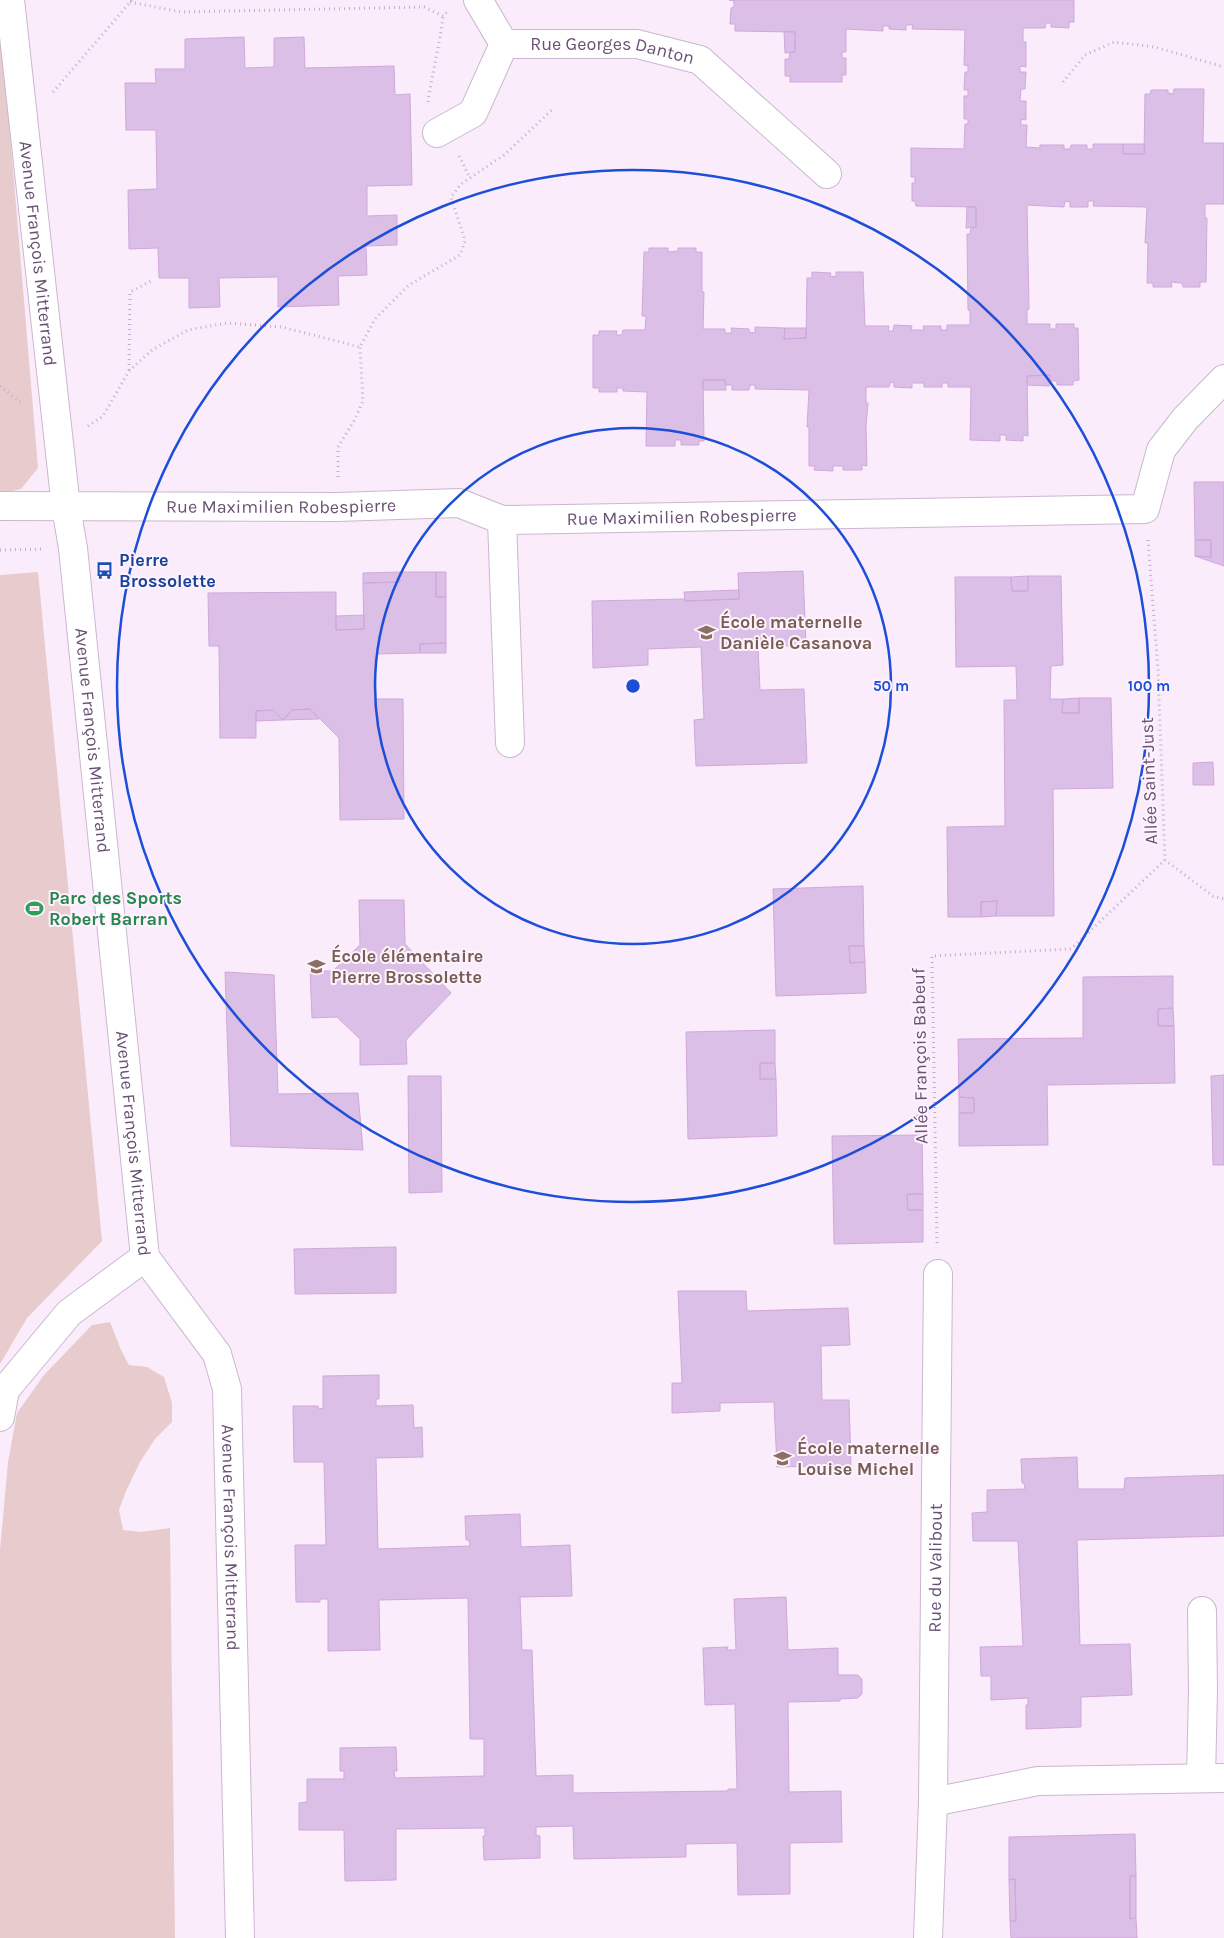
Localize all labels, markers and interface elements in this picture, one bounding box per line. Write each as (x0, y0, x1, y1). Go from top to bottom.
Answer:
street label: Rue Georges Danton (530, 33, 697, 69)
street label: Avenue François Mitterrand (15, 140, 61, 367)
street label: Rue Maximilien Robespierre (166, 494, 396, 518)
street label: Rue Maximilien Robespierre (567, 504, 797, 530)
place label: Pierre Brossolette (119, 549, 216, 592)
bus stop icon: Pierre Brossolette (95, 560, 115, 580)
place label: École maternelle Danièle Casanova (720, 610, 872, 654)
school or university icon: École maternelle Danièle Casanova (696, 622, 716, 642)
street label: Avenue François Mitterrand (70, 627, 115, 854)
centre of rings (624, 677, 642, 695)
text: 50 m (873, 677, 909, 695)
text: 100 m (1128, 677, 1170, 695)
street label: Allée Saint-Just (1136, 717, 1162, 845)
place label: Parc des Sports Robert Barran (49, 887, 182, 930)
sports icon: Parc des Sports Robert Barran (25, 898, 45, 918)
place label: École élémentaire Pierre Brossolette (331, 944, 483, 988)
school or university icon: École élémentaire Pierre Brossolette (307, 956, 327, 976)
street label: Allée François Babeuf (907, 967, 933, 1144)
street label: Avenue François Mitterrand (111, 1029, 156, 1257)
street label: Avenue François Mitterrand (217, 1424, 244, 1651)
place label: École maternelle Louise Michel (797, 1436, 939, 1480)
school or university icon: École maternelle Louise Michel (773, 1448, 793, 1468)
street label: Rue du Valibout (924, 1503, 947, 1633)

